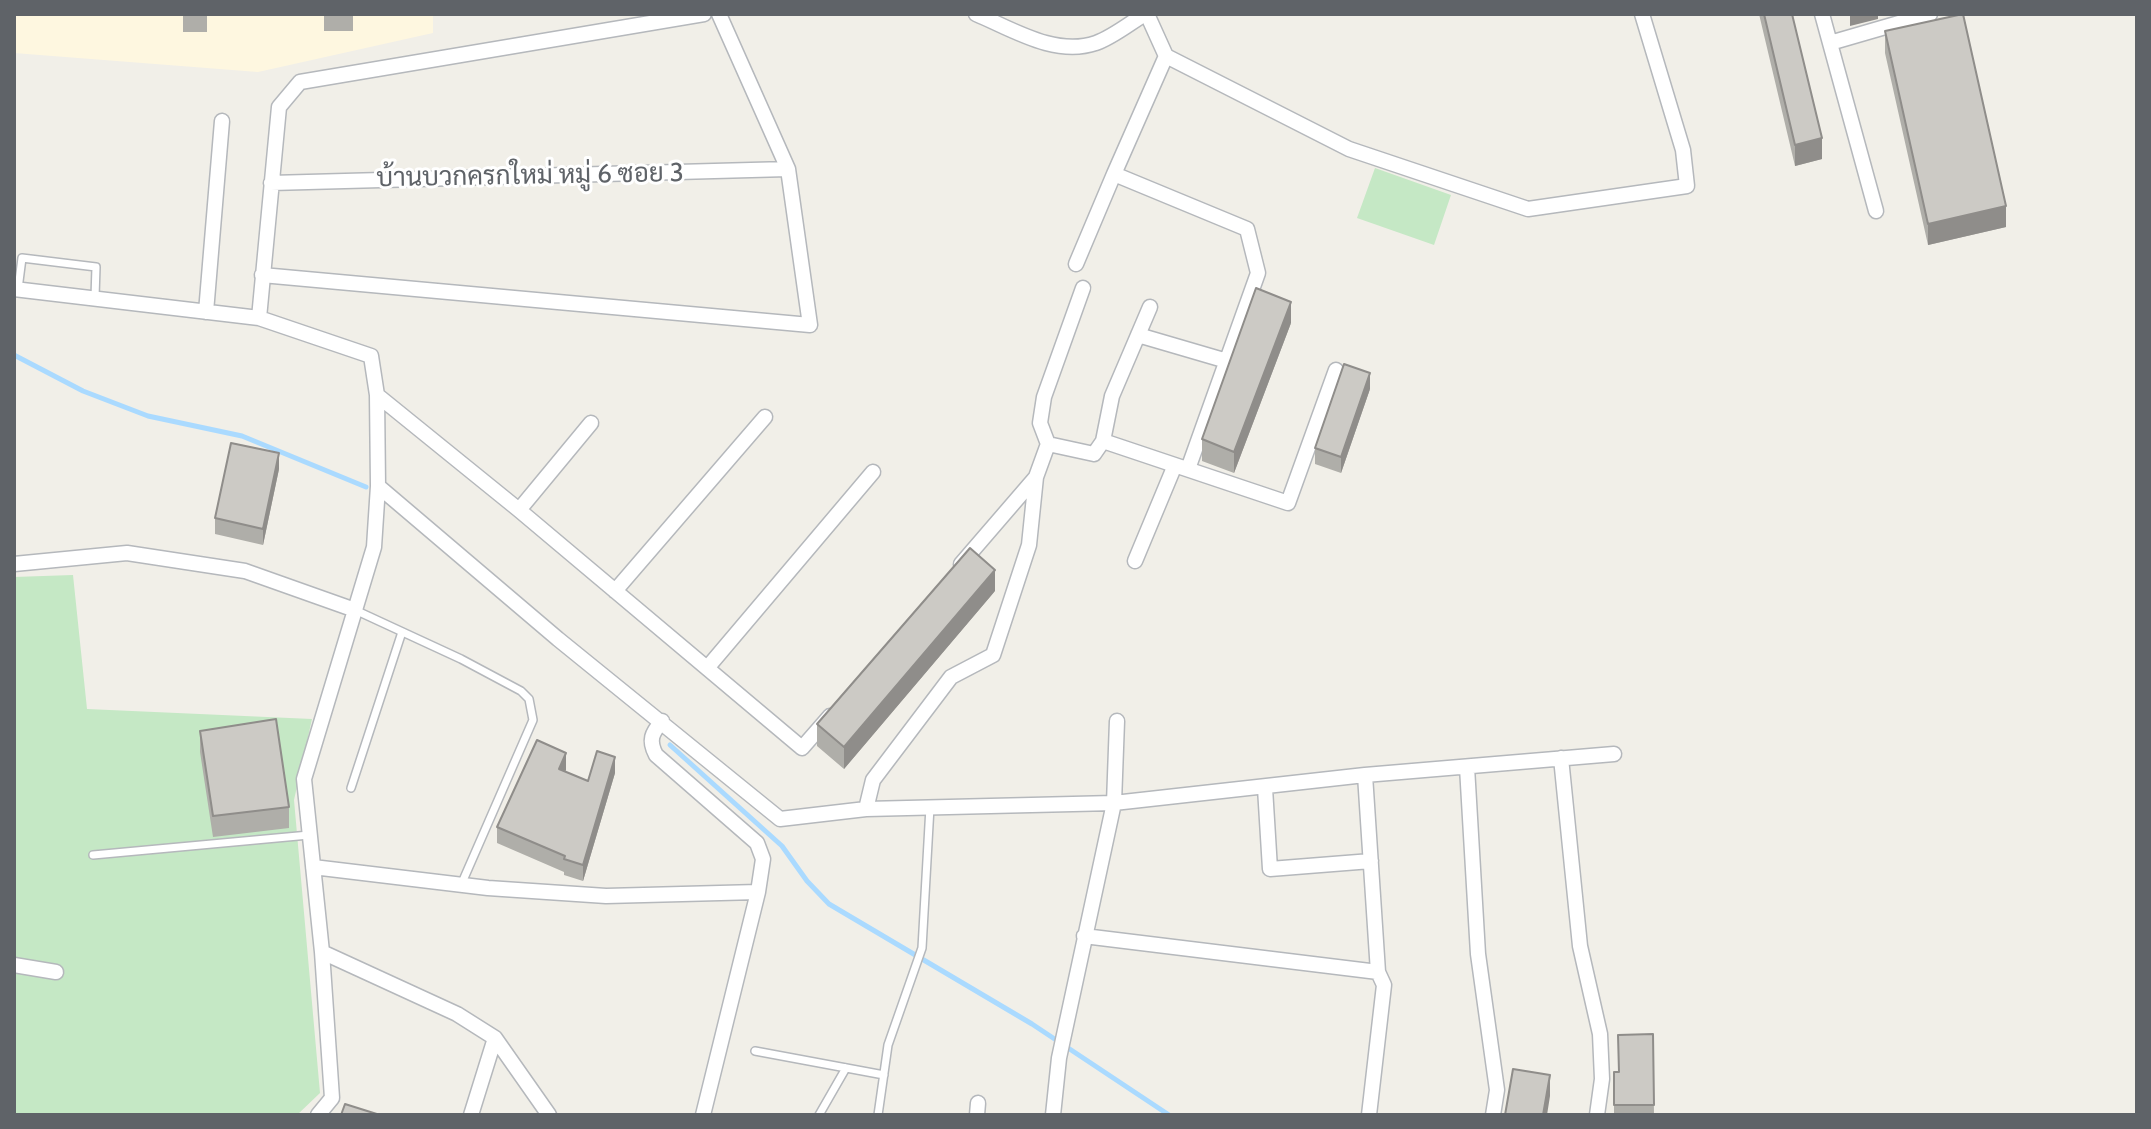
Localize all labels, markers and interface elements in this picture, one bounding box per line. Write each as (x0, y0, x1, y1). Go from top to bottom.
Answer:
street label: บ้านบวกครกใหม่ หมู่ 6 ซอย 3 (376, 158, 684, 194)

